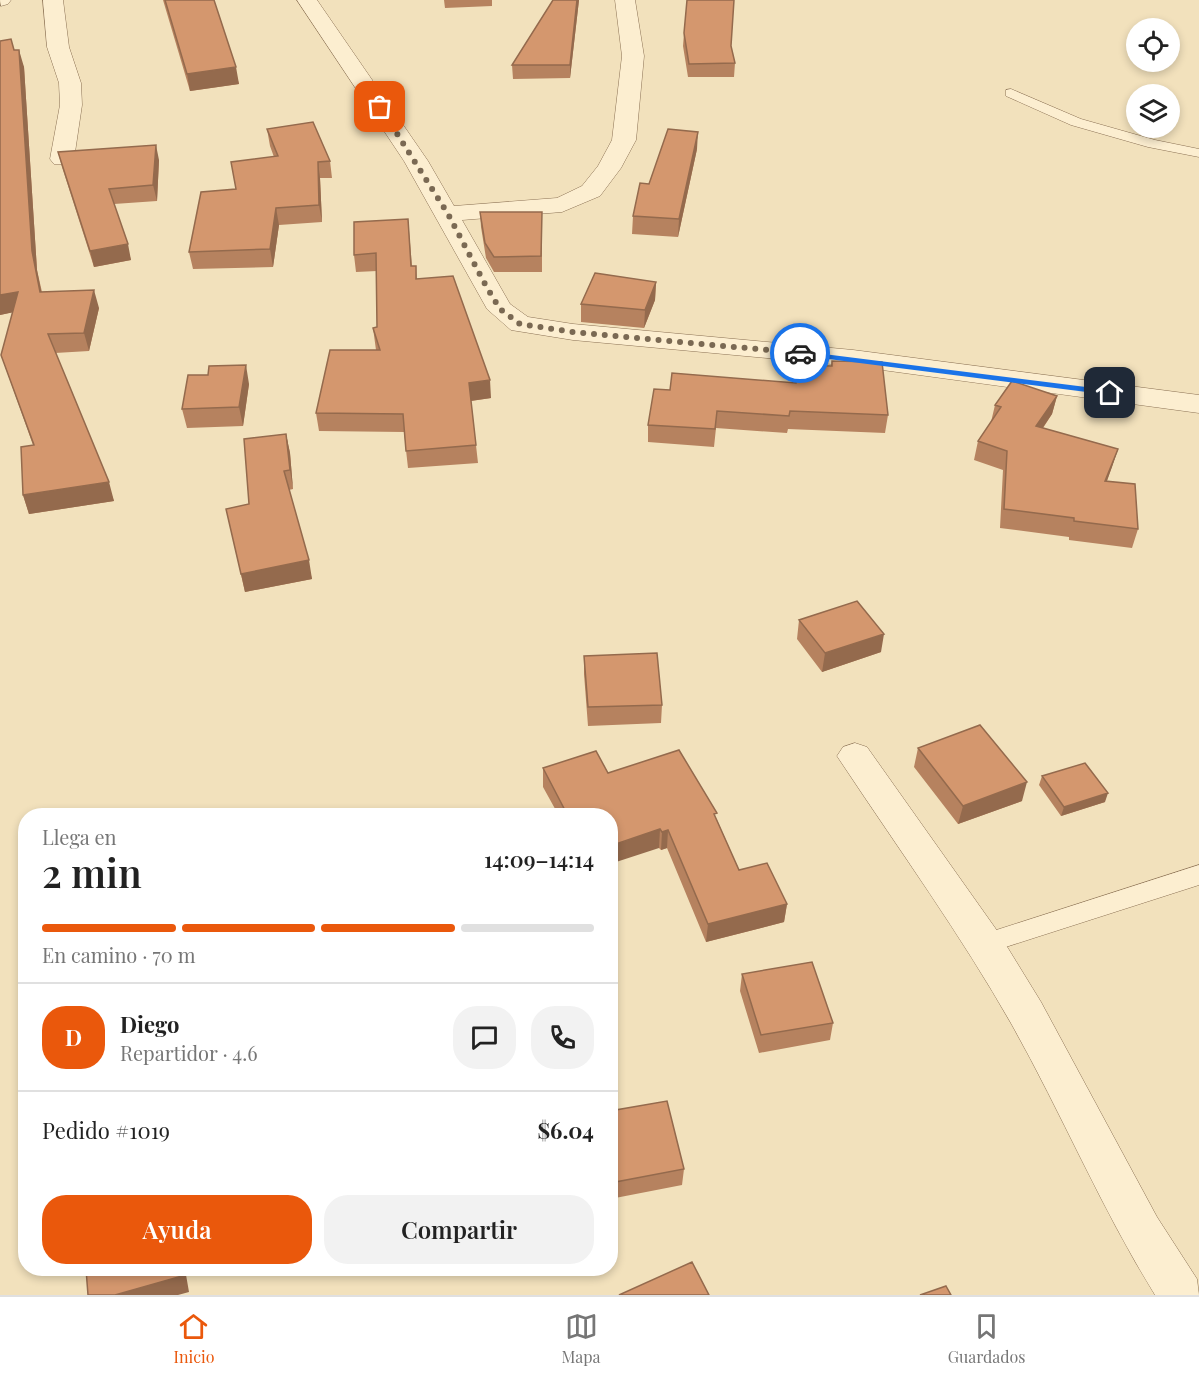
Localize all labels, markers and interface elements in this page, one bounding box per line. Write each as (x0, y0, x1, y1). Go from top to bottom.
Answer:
map controls (1126, 18, 1180, 138)
button: locate (1126, 18, 1180, 72)
pin (354, 81, 405, 132)
button: layers (1126, 84, 1180, 138)
icon: bag (363, 90, 396, 123)
courier (770, 323, 830, 383)
icon: car (784, 337, 817, 370)
pin (1084, 367, 1135, 418)
icon: home (1093, 376, 1126, 409)
text: Llega en (42, 823, 117, 850)
text: 14:09–14:14 (484, 844, 594, 874)
text: 2 min (42, 846, 142, 898)
text: En camino · 70 m (42, 941, 195, 968)
button: chat (453, 1006, 516, 1069)
button: phone (531, 1006, 594, 1069)
text: Diego (120, 1009, 179, 1039)
text: D (65, 1022, 82, 1052)
text: Repartidor · 4.6 (120, 1039, 258, 1066)
text: Pedido #1019 (42, 1115, 170, 1145)
text: $6.04 (537, 1115, 594, 1145)
button: Ayuda (42, 1195, 312, 1264)
button: Compartir (324, 1195, 594, 1264)
tab: Inicio (174, 1310, 214, 1367)
tab: Mapa (562, 1310, 601, 1367)
tab: Guardados (948, 1310, 1025, 1367)

